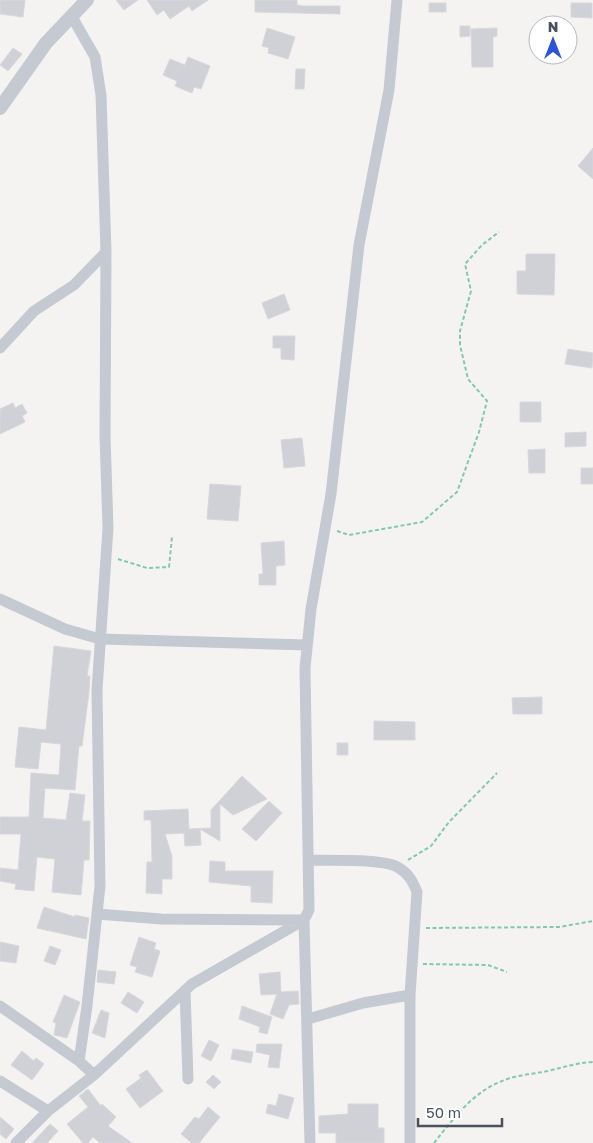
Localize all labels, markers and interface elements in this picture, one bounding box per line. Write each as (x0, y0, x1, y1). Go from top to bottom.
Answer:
north arrow (528, 15, 578, 65)
text: N (548, 18, 558, 35)
scale bar (418, 1096, 502, 1128)
text: 50 m (426, 1103, 461, 1121)

